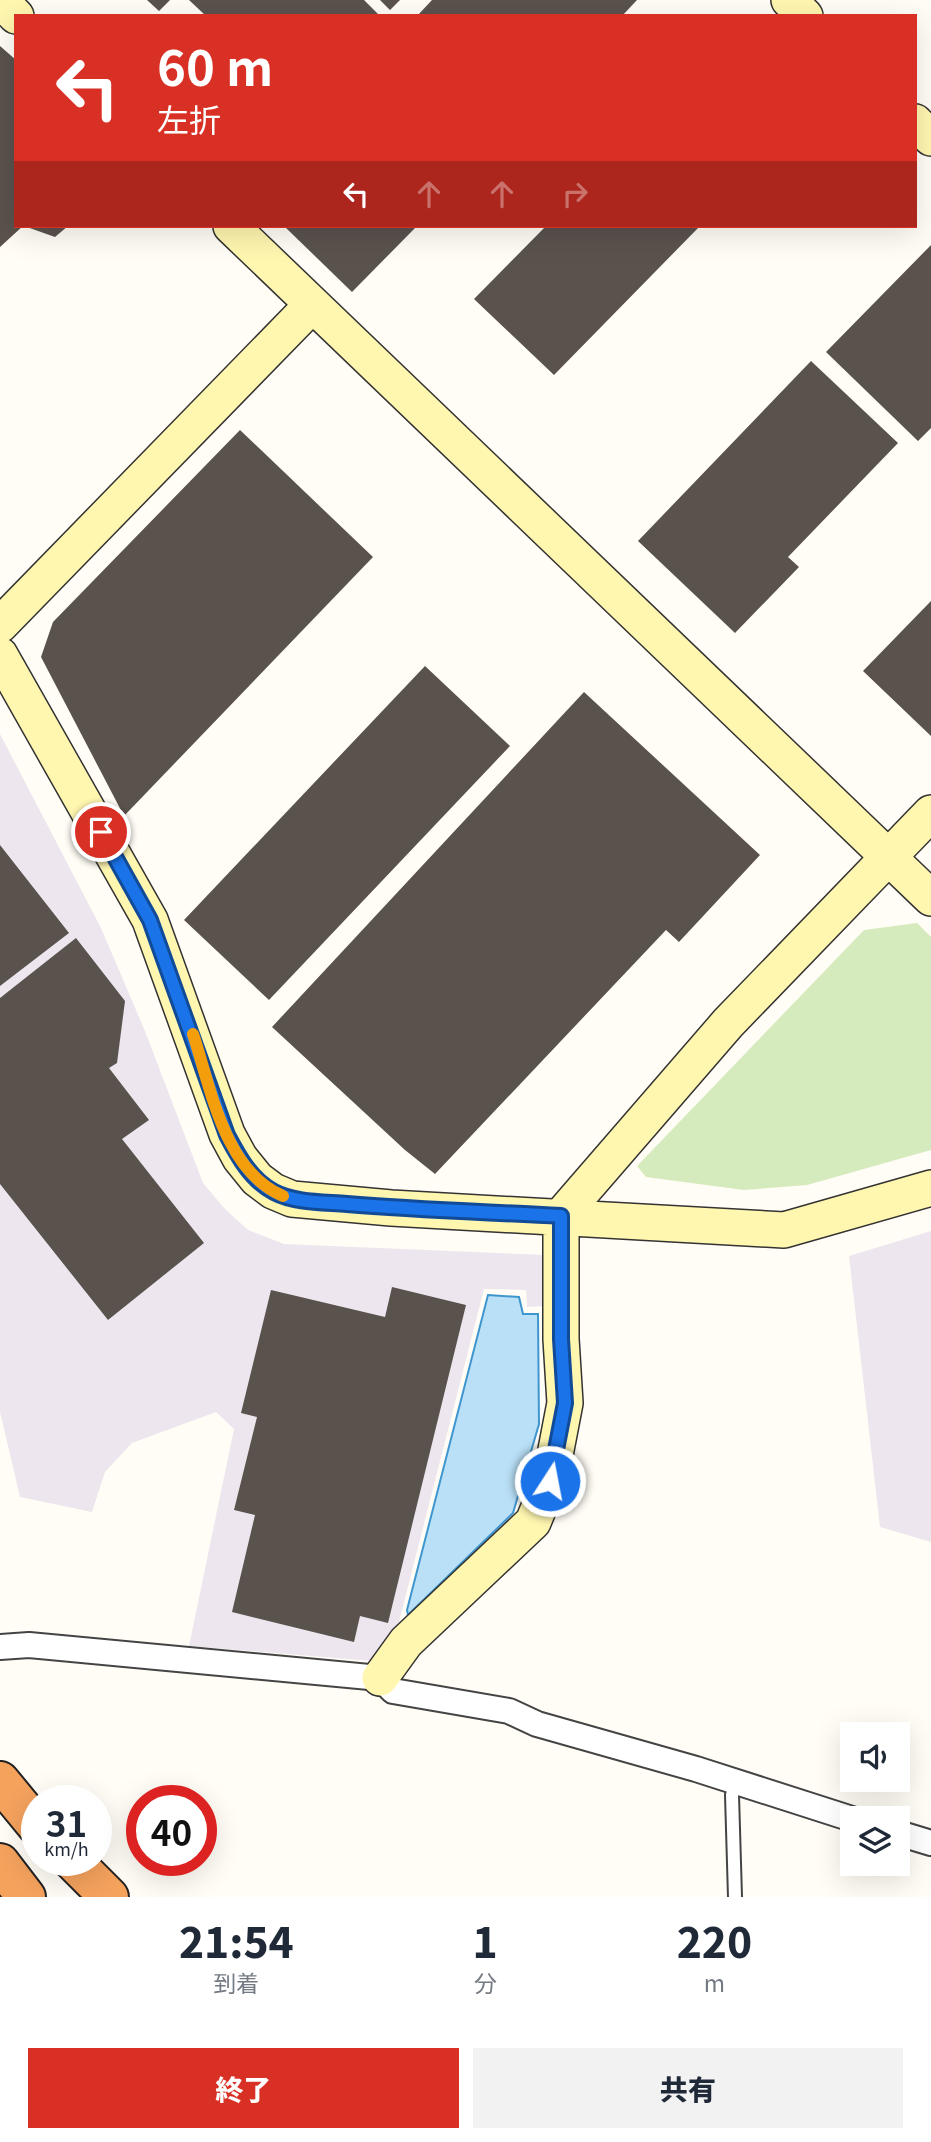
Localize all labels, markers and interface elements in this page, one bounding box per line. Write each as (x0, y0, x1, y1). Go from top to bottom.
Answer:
text: 60 m (157, 29, 273, 100)
icon: left (42, 42, 133, 133)
text: 左折 (157, 95, 221, 141)
icon: left (337, 175, 375, 213)
icon: ahead (410, 175, 448, 213)
icon: ahead (483, 175, 521, 213)
icon: right (556, 175, 594, 213)
pin (71, 802, 131, 862)
icon: arrive (82, 813, 120, 851)
position arrow (513, 1444, 587, 1518)
map controls (840, 1722, 910, 1876)
button: sound (840, 1722, 910, 1792)
speed limit sign: 40 (126, 1785, 217, 1876)
text: 31 (46, 1796, 87, 1847)
button: layers (840, 1806, 910, 1876)
text: km/h (44, 1835, 89, 1861)
text: 21:54 (179, 1909, 294, 1970)
text: 1 (473, 1909, 498, 1970)
text: 220 (677, 1909, 752, 1970)
text: 到着 (213, 1965, 259, 1999)
text: 分 (474, 1965, 497, 1999)
text: m (704, 1965, 725, 1999)
button: 終了 (28, 2048, 459, 2128)
button: 共有 (473, 2048, 903, 2128)

